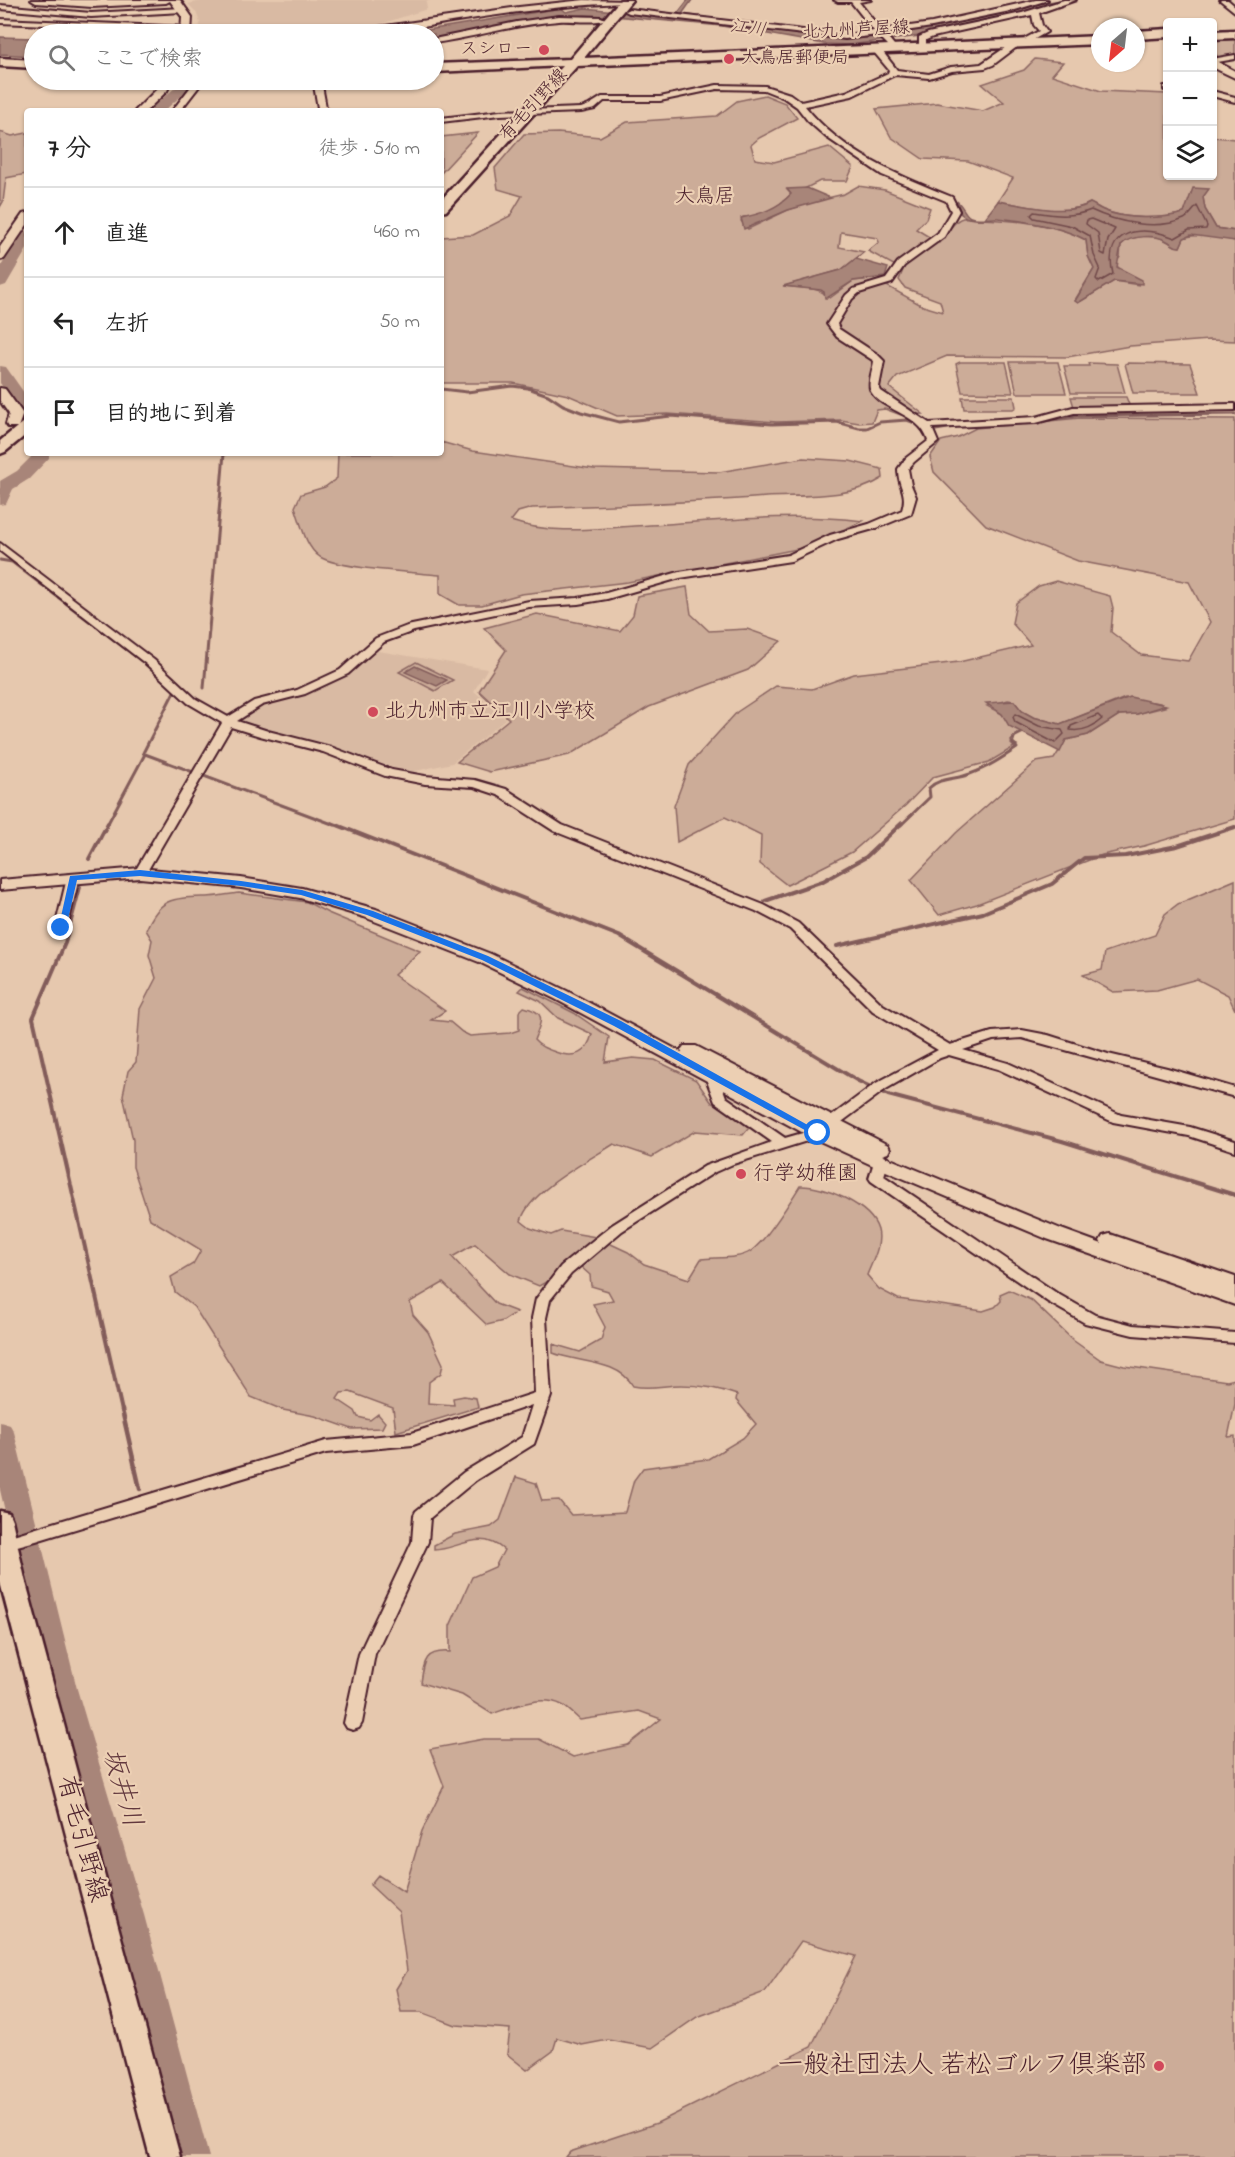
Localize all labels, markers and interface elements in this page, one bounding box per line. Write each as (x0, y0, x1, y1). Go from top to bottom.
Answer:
water label: 江川 (728, 14, 768, 44)
street label: 北九州芦屋線 (801, 15, 911, 47)
north arrow (1091, 18, 1145, 72)
map controls (1163, 18, 1217, 180)
button: + (1163, 18, 1217, 72)
search box (24, 24, 444, 90)
place label: スシロー (460, 37, 532, 63)
icon: search (45, 41, 78, 74)
marker: スシロー (537, 43, 551, 57)
text: ここで検索 (93, 44, 203, 76)
place label: 大鳥居郵便局 (741, 46, 849, 72)
marker: 大鳥居郵便局 (722, 52, 736, 66)
street label: 有毛引野線 (494, 63, 574, 147)
button: − (1163, 72, 1217, 126)
button: layers (1163, 126, 1217, 180)
text: 7 分 (48, 131, 91, 169)
text: 徒歩 · 510 m (319, 135, 420, 164)
district label: 大鳥居 (675, 183, 735, 212)
icon: ahead (48, 216, 81, 249)
text: 460 m (374, 218, 420, 247)
text: 直進 (105, 219, 149, 251)
icon: left (48, 306, 81, 339)
text: 50 m (379, 308, 420, 337)
text: 左折 (105, 309, 149, 341)
icon: arrive (48, 396, 81, 429)
text: 目的地に到着 (105, 399, 237, 431)
place label: 北九州市立江川小学校 (385, 697, 595, 727)
marker: 北九州市立江川小学校 (366, 705, 380, 719)
route end (47, 914, 73, 940)
route start (804, 1119, 830, 1145)
place label: 行学幼稚園 (753, 1159, 858, 1189)
marker: 行学幼稚園 (734, 1167, 748, 1181)
water label: 坂井川 (91, 1744, 151, 1832)
street label: 有毛引野線 (46, 1771, 116, 1907)
place label: 一般社団法人 若松ゴルフ倶楽部 (778, 2047, 1147, 2085)
marker: 一般社団法人 若松ゴルフ倶楽部 (1152, 2059, 1166, 2073)

